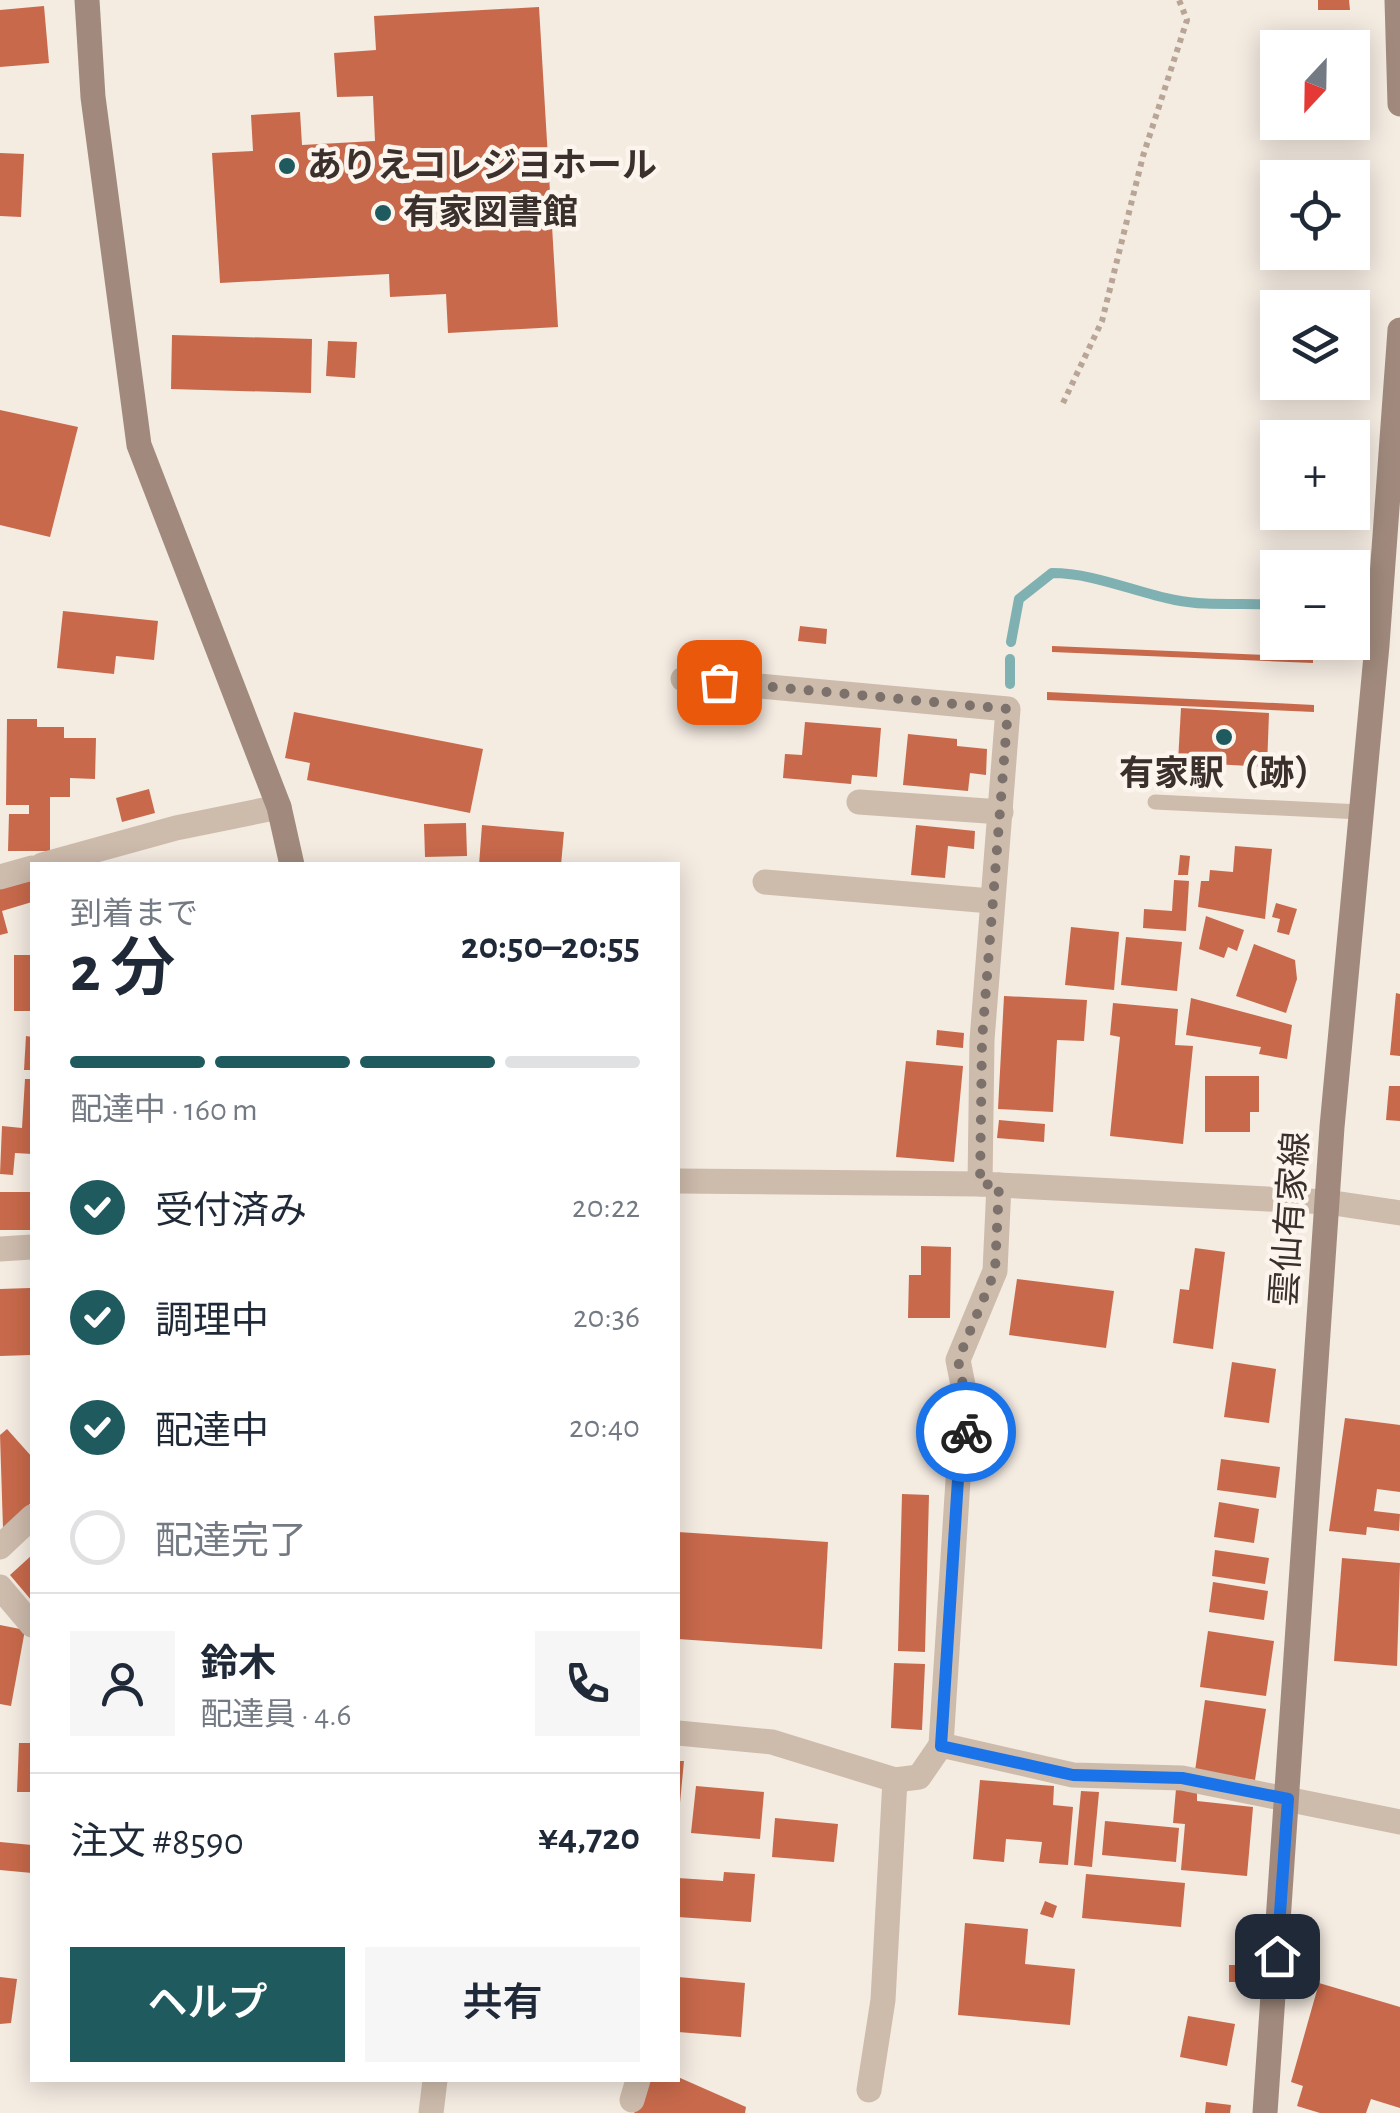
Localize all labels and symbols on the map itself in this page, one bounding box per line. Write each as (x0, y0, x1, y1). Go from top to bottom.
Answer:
north arrow (1260, 30, 1370, 140)
place label: ありえコレジヨホール (307, 148, 657, 184)
marker: ありえコレジヨホール (276, 155, 298, 177)
place label: 有家図書館 (403, 194, 578, 231)
marker: 有家図書館 (372, 202, 394, 224)
pin (677, 640, 762, 725)
marker: 有家駅（跡） (1213, 726, 1235, 748)
place label: 有家駅（跡） (1119, 754, 1329, 792)
street label: 雲仙有家線 (1265, 1130, 1315, 1308)
courier (916, 1382, 1016, 1482)
pin (1235, 1914, 1320, 1999)

